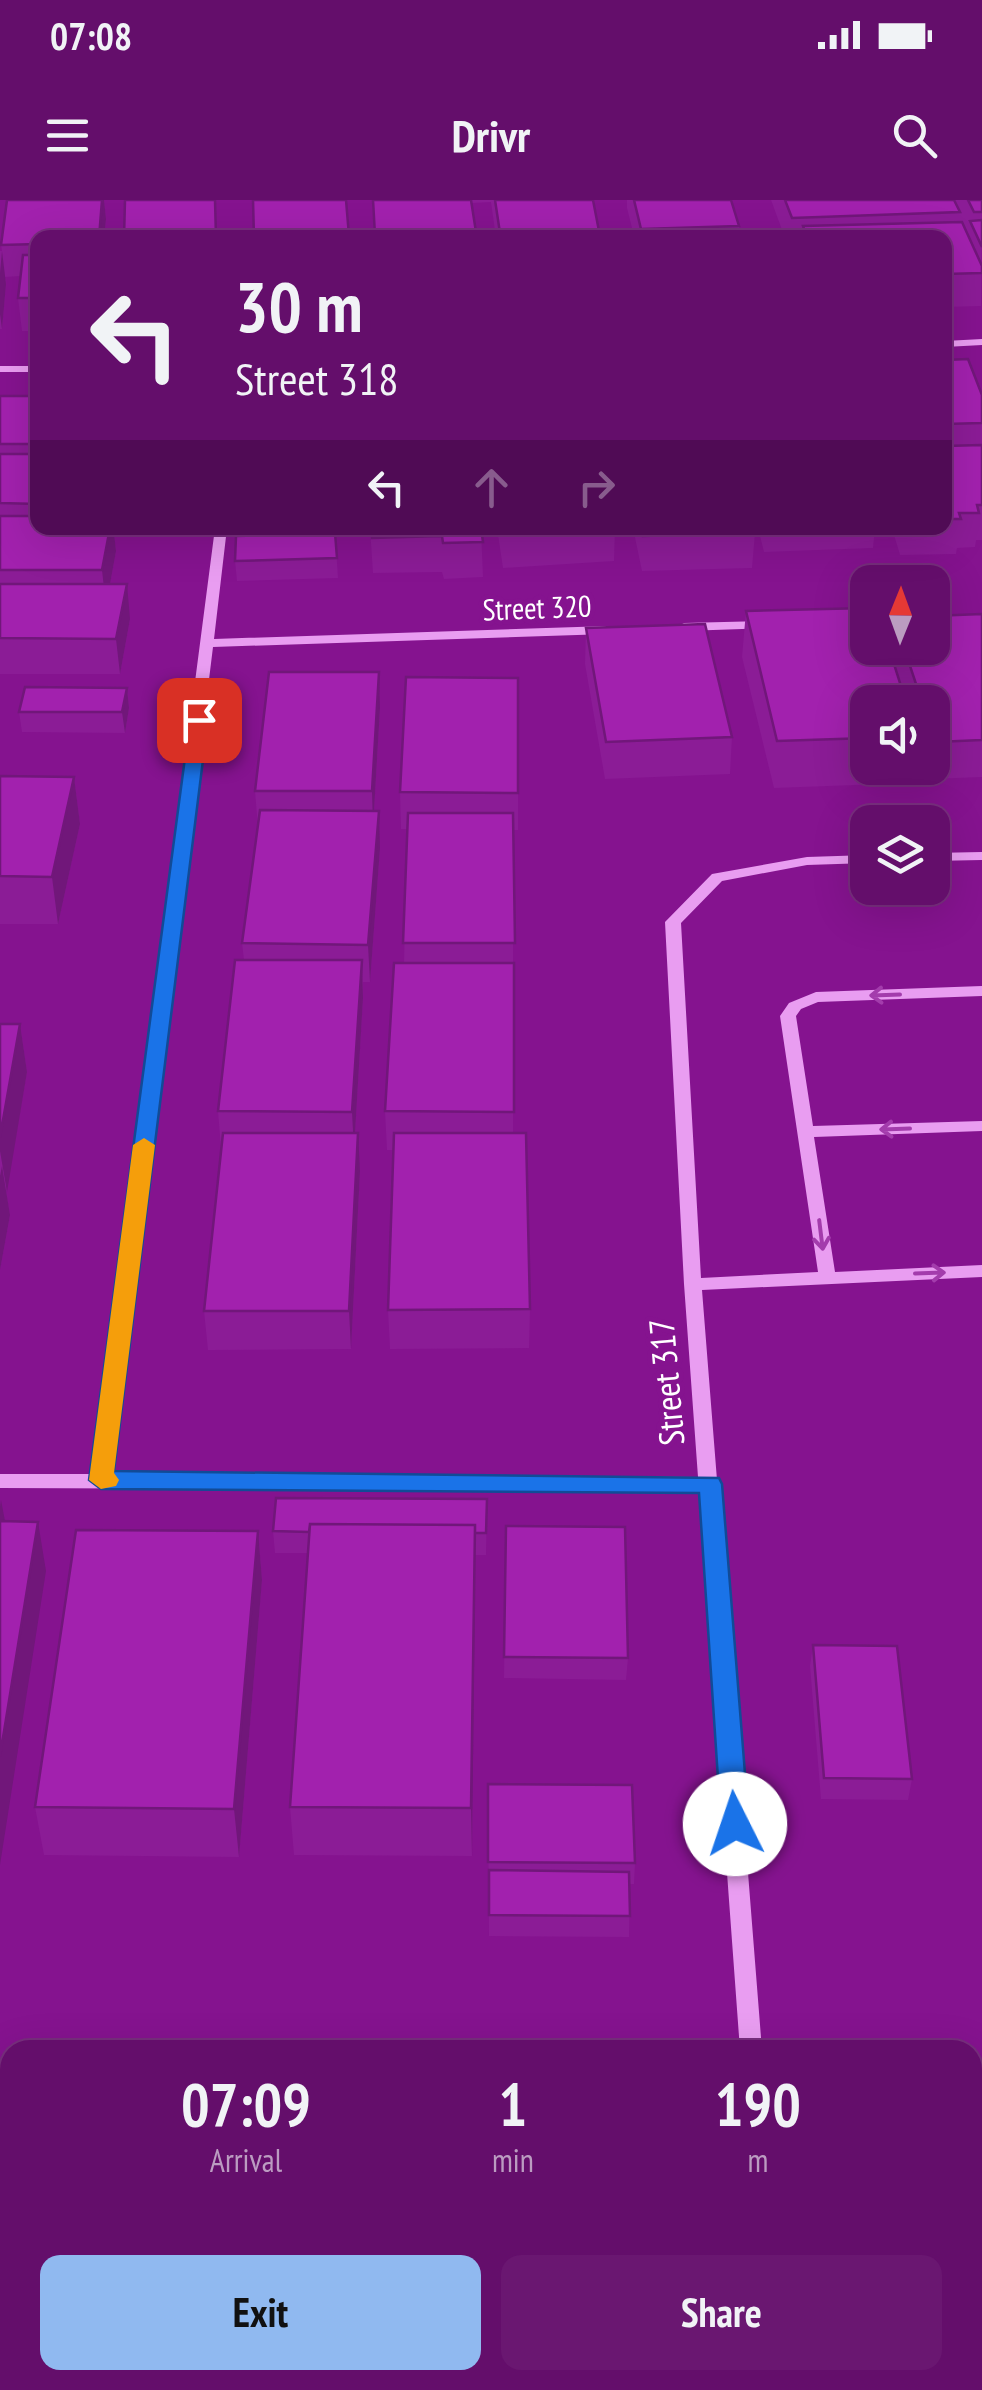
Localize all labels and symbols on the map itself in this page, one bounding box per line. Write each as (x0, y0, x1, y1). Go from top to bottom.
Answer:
north arrow (850, 565, 950, 665)
street label: Street 320 (482, 586, 592, 628)
pin (157, 678, 242, 763)
one-way arrow (869, 985, 901, 1004)
one-way arrow (879, 1119, 911, 1138)
one-way arrow (812, 1219, 831, 1251)
one-way arrow (914, 1264, 946, 1283)
street label: Street 317 (638, 1317, 694, 1447)
position arrow (683, 1772, 787, 1876)

